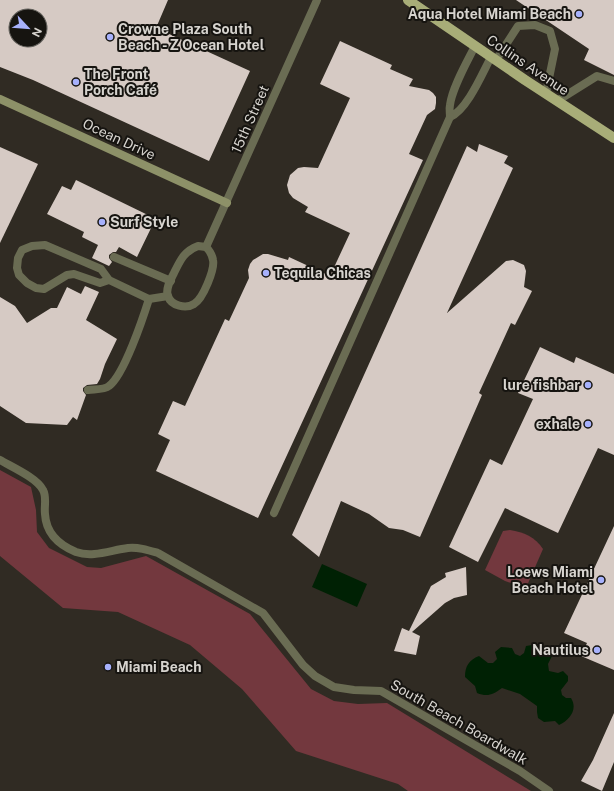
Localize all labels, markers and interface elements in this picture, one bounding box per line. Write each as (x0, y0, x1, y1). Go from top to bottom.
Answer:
place label: Aqua Hotel Miami Beach (408, 6, 571, 22)
north arrow (8, 8, 48, 48)
marker: Aqua Hotel Miami Beach (574, 9, 584, 19)
place label: Crowne Plaza South Beach - Z Ocean Hotel (118, 21, 265, 53)
text: N (30, 26, 44, 39)
marker: Crowne Plaza South Beach - Z Ocean Hotel (105, 32, 115, 42)
street label: Collins Avenue (484, 32, 572, 98)
place label: The Front Porch Café (84, 66, 157, 98)
marker: The Front Porch Café (71, 77, 81, 87)
street label: 15th Street (228, 83, 272, 155)
street label: Ocean Drive (80, 115, 158, 163)
place label: Surf Style (110, 214, 178, 230)
marker: Surf Style (97, 217, 107, 227)
place label: Tequila Chicas (274, 265, 371, 281)
marker: Tequila Chicas (261, 268, 271, 278)
place label: lure fishbar (503, 377, 580, 393)
marker: lure fishbar (583, 380, 593, 390)
place label: exhale (536, 416, 580, 432)
marker: exhale (583, 419, 593, 429)
place label: Loews Miami Beach Hotel (507, 564, 593, 596)
marker: Loews Miami Beach Hotel (596, 575, 606, 585)
place label: Nautilus (532, 642, 589, 658)
marker: Nautilus (592, 645, 602, 655)
place label: Miami Beach (116, 659, 202, 675)
marker: Miami Beach (103, 662, 113, 672)
street label: South Beach Boardwalk (388, 676, 530, 768)

